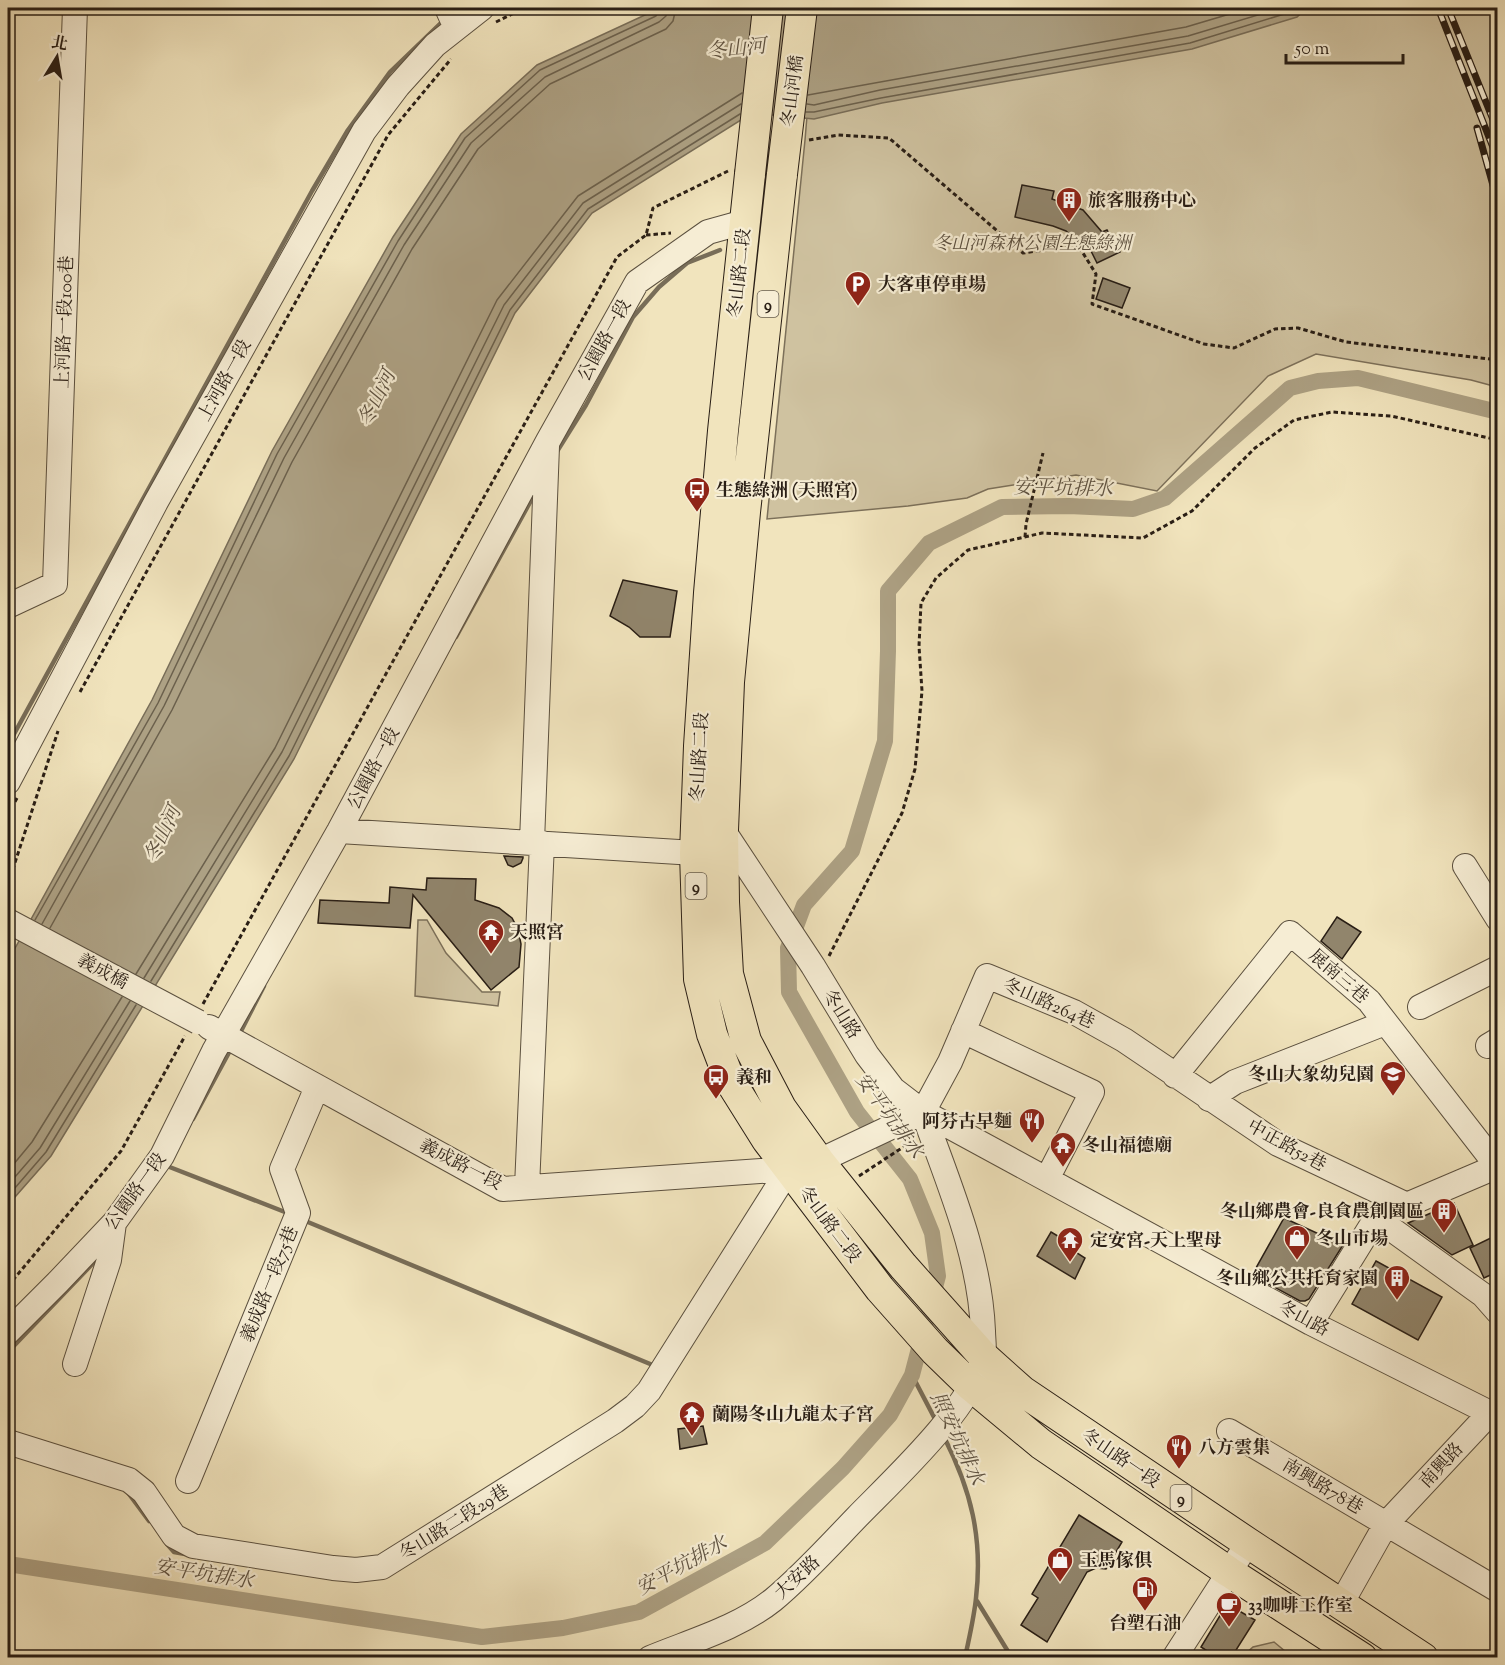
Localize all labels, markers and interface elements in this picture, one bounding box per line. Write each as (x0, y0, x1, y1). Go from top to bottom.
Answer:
north arrow (27, 27, 87, 87)
scale bar (1286, 27, 1403, 65)
text: 北 (49, 32, 69, 58)
water label: 冬山河 (705, 33, 771, 68)
text: 50 m (1294, 37, 1330, 63)
street label: 冬山河橋 (777, 54, 811, 129)
building icon: 旅客服務中心 (1054, 185, 1084, 223)
place label: 旅客服務中心 (1088, 189, 1196, 215)
street label: 冬山路二段 (723, 227, 759, 319)
park label: 冬山河森林公園生態綠洲 (933, 232, 1134, 258)
street label: 上河路一段100巷 (51, 255, 81, 389)
parking icon: 大客車停車場 (843, 269, 873, 307)
place label: 大客車停車場 (878, 273, 986, 299)
road number: 9 (758, 291, 778, 317)
street label: 公園路一段 (573, 295, 639, 387)
street label: 上河路一段 (193, 335, 259, 427)
water label: 冬山河 (352, 363, 406, 432)
water label: 安平坑排水 (1013, 474, 1115, 505)
bus stop icon: 生態綠洲 (天照宮) (682, 475, 712, 513)
place label: 生態綠洲 (天照宮) (716, 479, 858, 505)
street label: 冬山路二段 (686, 711, 716, 803)
street label: 公園路一段 (342, 723, 407, 815)
water label: 冬山河 (138, 799, 191, 868)
road number: 9 (686, 873, 706, 899)
temple icon: 天照宮 (476, 917, 506, 955)
place label: 天照宮 (510, 921, 564, 947)
street label: 展南三巷 (1302, 944, 1373, 1011)
street label: 義成橋 (72, 949, 132, 997)
street label: 冬山路264巷 (998, 973, 1098, 1037)
street label: 冬山路 (815, 985, 866, 1045)
school or university icon: 冬山大象幼兒園 (1378, 1059, 1408, 1097)
bus stop icon: 義和 (701, 1062, 731, 1100)
place label: 冬山大象幼兒園 (1248, 1063, 1374, 1089)
place label: 義和 (736, 1066, 772, 1092)
water label: 安平坑排水 (847, 1067, 930, 1167)
restaurant icon: 阿芬古早麵 (1017, 1106, 1047, 1144)
place label: 阿芬古早麵 (922, 1110, 1012, 1136)
street label: 中正路52巷 (1242, 1114, 1330, 1179)
temple icon: 冬山福德廟 (1048, 1130, 1078, 1168)
street label: 義成路一段 (414, 1134, 506, 1198)
place label: 冬山福德廟 (1082, 1134, 1172, 1160)
street label: 公園路一段 (100, 1148, 174, 1236)
street label: 冬山路二段 (791, 1181, 866, 1269)
building icon: 冬山鄉農會-良食農創園區 (1429, 1196, 1459, 1234)
place label: 冬山鄉農會-良食農創園區 (1220, 1200, 1424, 1226)
street label: 義成路一段75巷 (236, 1223, 306, 1347)
shop icon: 冬山市場 (1282, 1223, 1312, 1261)
temple icon: 定安宮-天上聖母 (1055, 1225, 1085, 1263)
place label: 冬山市場 (1316, 1227, 1388, 1253)
place label: 定安宮-天上聖母 (1090, 1229, 1222, 1255)
building icon: 冬山鄉公共托育家園 (1382, 1263, 1412, 1301)
place label: 冬山鄉公共托育家園 (1216, 1267, 1378, 1293)
street label: 冬山路 (1273, 1296, 1333, 1344)
water label: 照安坑排水 (921, 1388, 991, 1492)
temple icon: 蘭陽冬山九龍太子宮 (677, 1399, 707, 1437)
place label: 蘭陽冬山九龍太子宮 (712, 1403, 874, 1429)
street label: 冬山路一段 (1075, 1424, 1164, 1496)
restaurant icon: 八方雲集 (1164, 1432, 1194, 1470)
place label: 八方雲集 (1198, 1436, 1270, 1462)
street label: 南興路 (1415, 1438, 1470, 1495)
street label: 南興路78巷 (1277, 1453, 1367, 1522)
street label: 冬山路二段29巷 (395, 1480, 515, 1568)
road number: 9 (1170, 1485, 1192, 1511)
water label: 安平坑排水 (631, 1529, 735, 1604)
shop icon: 玉馬傢俱 (1045, 1545, 1075, 1583)
place label: 玉馬傢俱 (1080, 1549, 1153, 1575)
street label: 大安路 (770, 1551, 827, 1606)
water label: 安平坑排水 (152, 1553, 257, 1598)
fuel station icon: 台塑石油 (1130, 1574, 1160, 1612)
cafe icon: 33咖啡工作室 (1214, 1590, 1244, 1628)
place label: 33咖啡工作室 (1248, 1594, 1353, 1620)
place label: 台塑石油 (1109, 1612, 1181, 1638)

